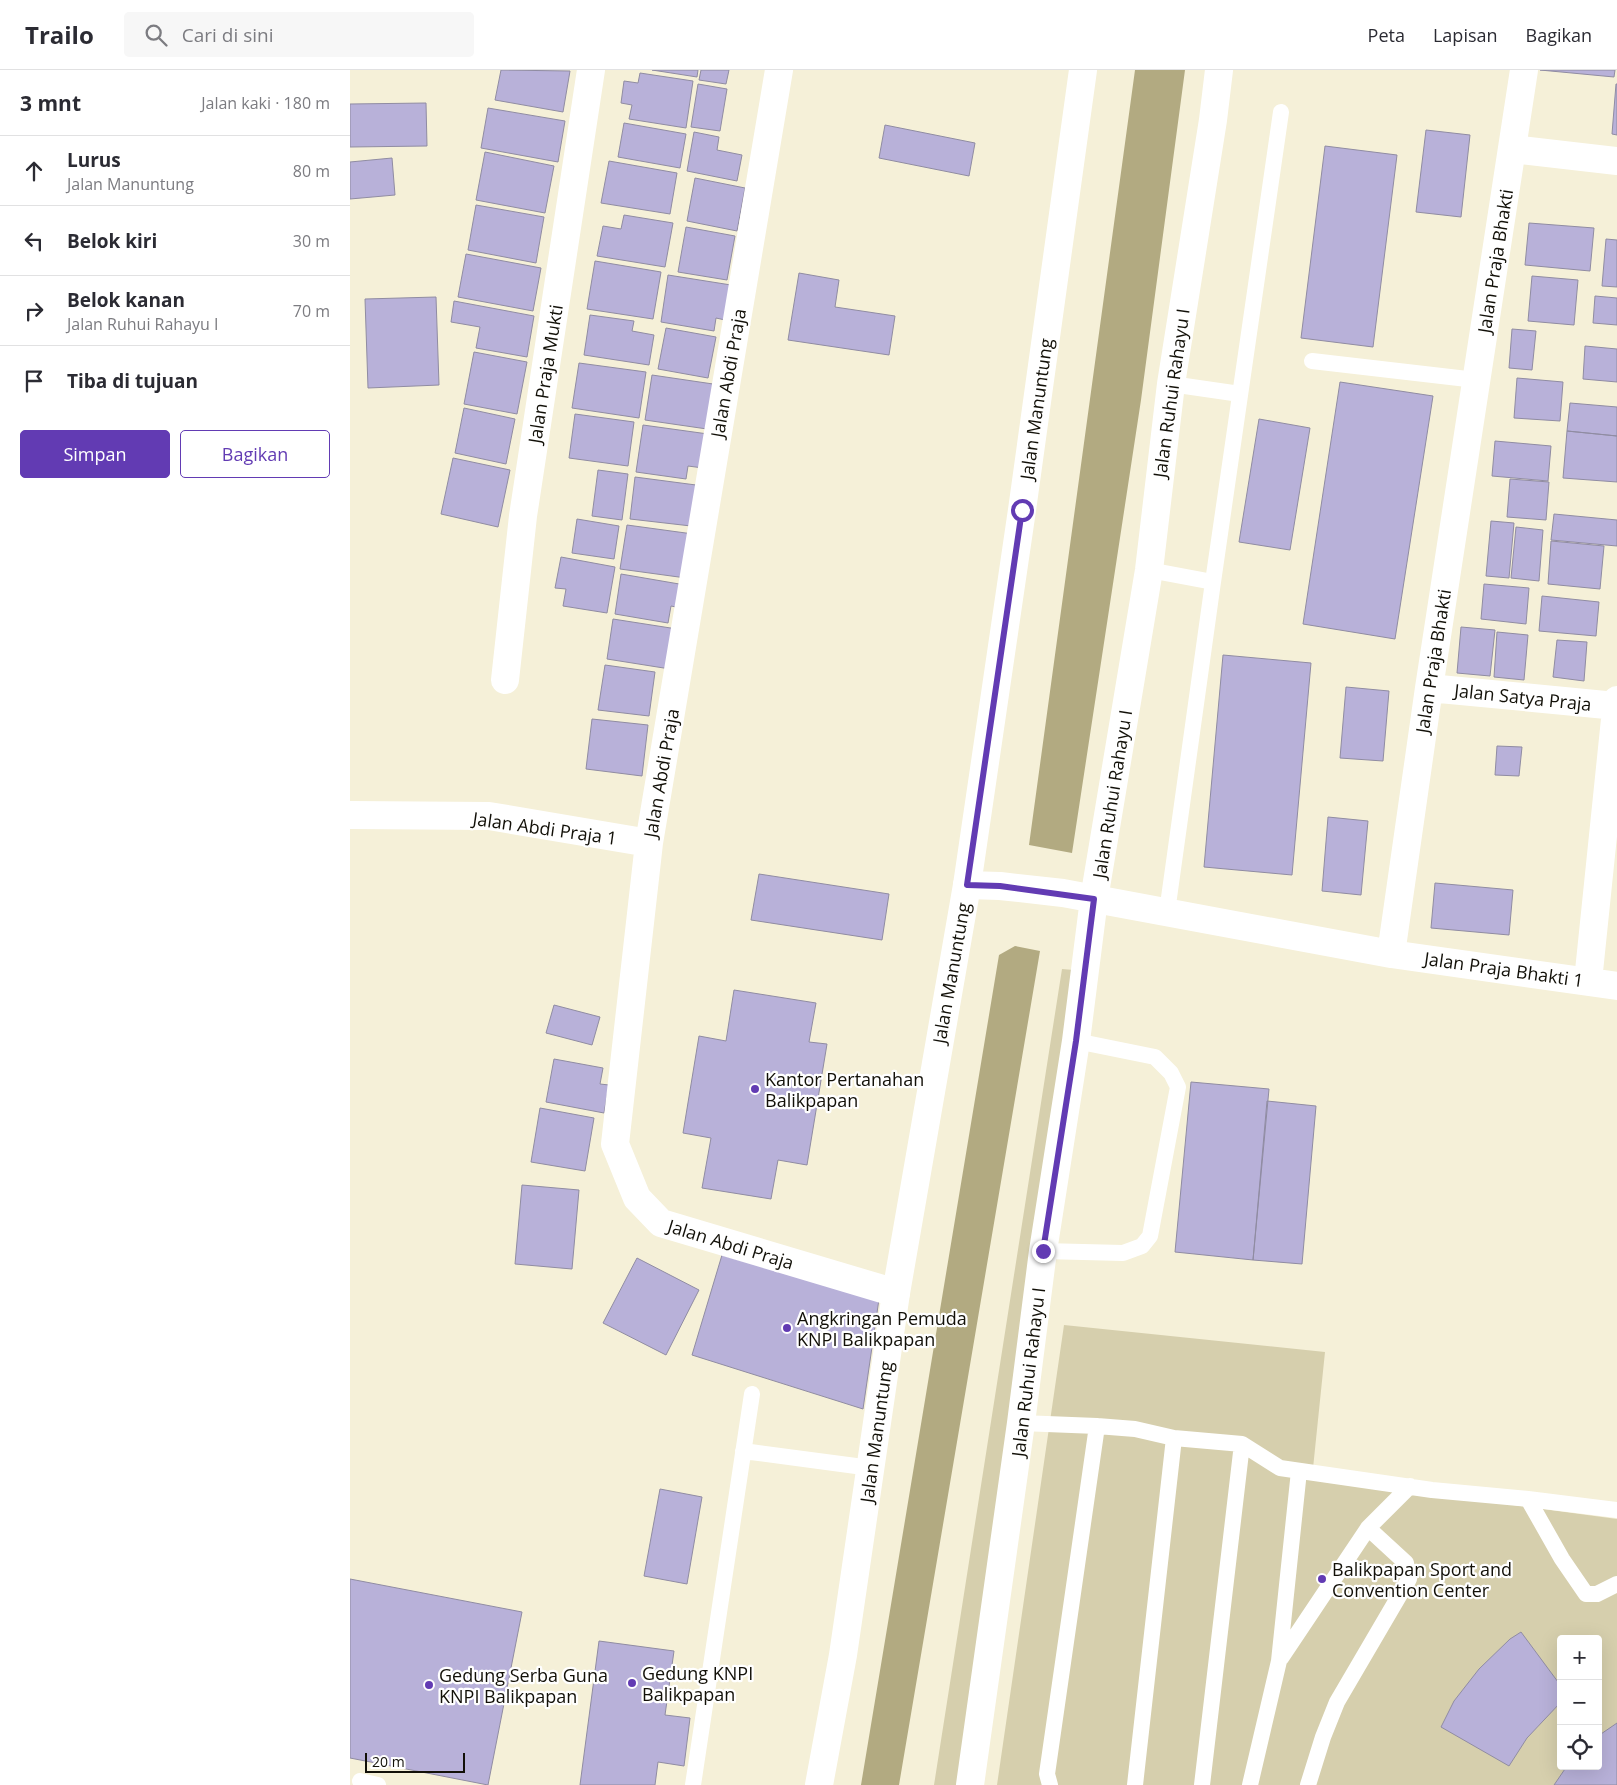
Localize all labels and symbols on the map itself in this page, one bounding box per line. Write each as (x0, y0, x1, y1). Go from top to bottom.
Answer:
street label: Jalan Praja Bhakti (1471, 187, 1518, 337)
street label: Jalan Praja Mukti (522, 303, 568, 447)
street label: Jalan Abdi Praja (705, 307, 751, 441)
street label: Jalan Ruhui Rahayu I (1147, 307, 1195, 481)
street label: Jalan Manuntung (1014, 336, 1058, 483)
route start (1011, 499, 1034, 522)
street label: Jalan Praja Bhakti (1409, 587, 1456, 737)
street label: Jalan Satya Praja (1451, 678, 1593, 716)
street label: Jalan Abdi Praja (638, 707, 684, 841)
street label: Jalan Ruhui Rahayu I (1087, 708, 1137, 882)
street label: Jalan Abdi Praja 1 (469, 806, 619, 850)
street label: Jalan Manuntung (926, 900, 975, 1047)
street label: Jalan Praja Bhakti 1 (1421, 946, 1585, 992)
place label: Kantor Pertanahan Balikpapan (765, 1067, 924, 1112)
marker: Kantor Pertanahan Balikpapan (749, 1083, 761, 1095)
street label: Jalan Abdi Praja (663, 1213, 797, 1275)
route end (1032, 1240, 1055, 1263)
street label: Jalan Ruhui Rahayu I (1005, 1286, 1050, 1460)
place label: Angkringan Pemuda KNPI Balikpapan (797, 1306, 967, 1351)
marker: Angkringan Pemuda KNPI Balikpapan (781, 1322, 793, 1334)
street label: Jalan Manuntung (854, 1359, 898, 1506)
place label: Balikpapan Sport and Convention Center (1332, 1557, 1512, 1602)
marker: Balikpapan Sport and Convention Center (1316, 1573, 1328, 1585)
place label: Gedung KNPI Balikpapan (642, 1661, 753, 1706)
place label: Gedung Serba Guna KNPI Balikpapan (439, 1663, 608, 1708)
marker: Gedung KNPI Balikpapan (626, 1677, 638, 1689)
marker: Gedung Serba Guna KNPI Balikpapan (423, 1679, 435, 1691)
scale bar (365, 1750, 465, 1773)

